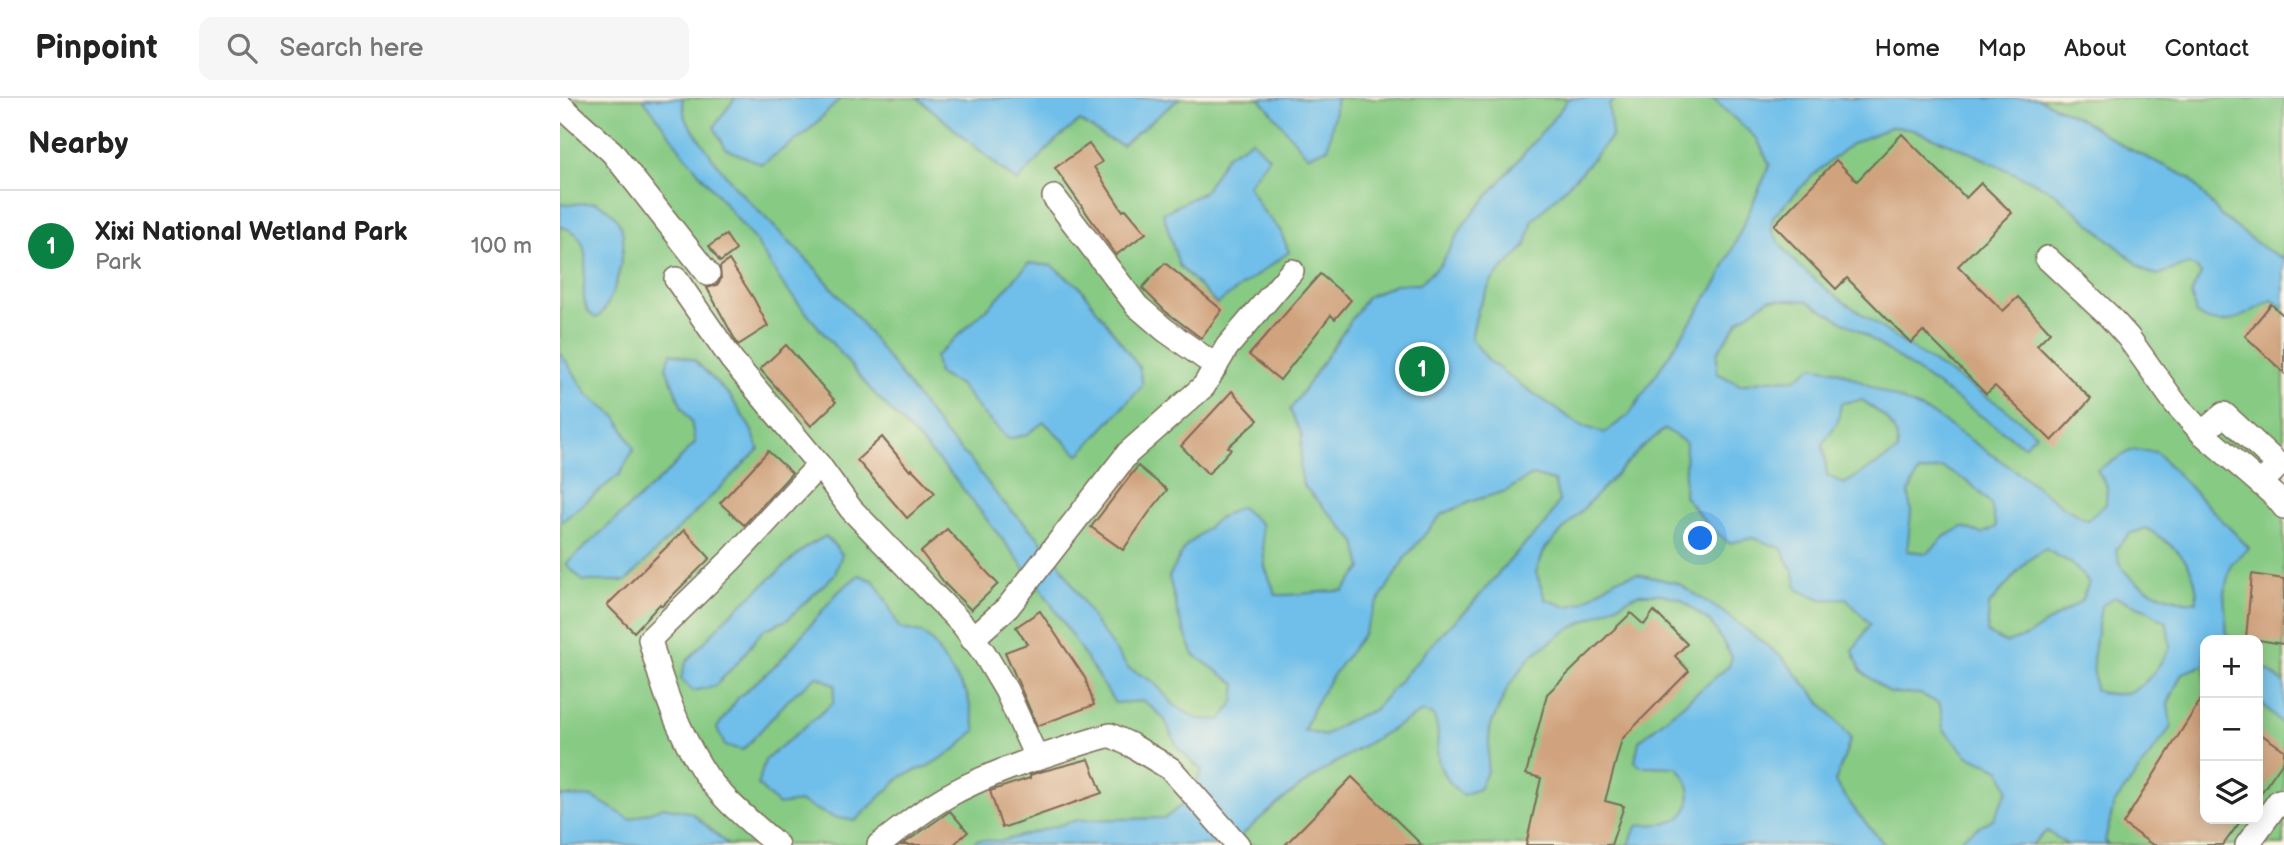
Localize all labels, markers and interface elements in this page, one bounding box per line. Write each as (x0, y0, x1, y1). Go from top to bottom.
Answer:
search box (199, 17, 689, 80)
text: Pinpoint (35, 28, 157, 68)
icon: search (223, 29, 261, 67)
text: Search here (279, 33, 423, 64)
text: Home (1875, 34, 1940, 63)
text: Map (1978, 34, 2026, 63)
text: About (2064, 34, 2126, 63)
text: Contact (2164, 34, 2249, 63)
text: Nearby (28, 126, 128, 162)
text: Xixi National Wetland Park (95, 217, 407, 248)
text: 1 (46, 232, 56, 260)
text: 100 m (471, 232, 532, 260)
text: Park (95, 248, 141, 276)
pin: 1 (1399, 343, 1445, 395)
your location (1683, 521, 1717, 555)
map controls (2200, 635, 2263, 824)
button: + (2200, 635, 2263, 698)
button: − (2200, 698, 2263, 761)
button: layers (2200, 761, 2263, 824)

